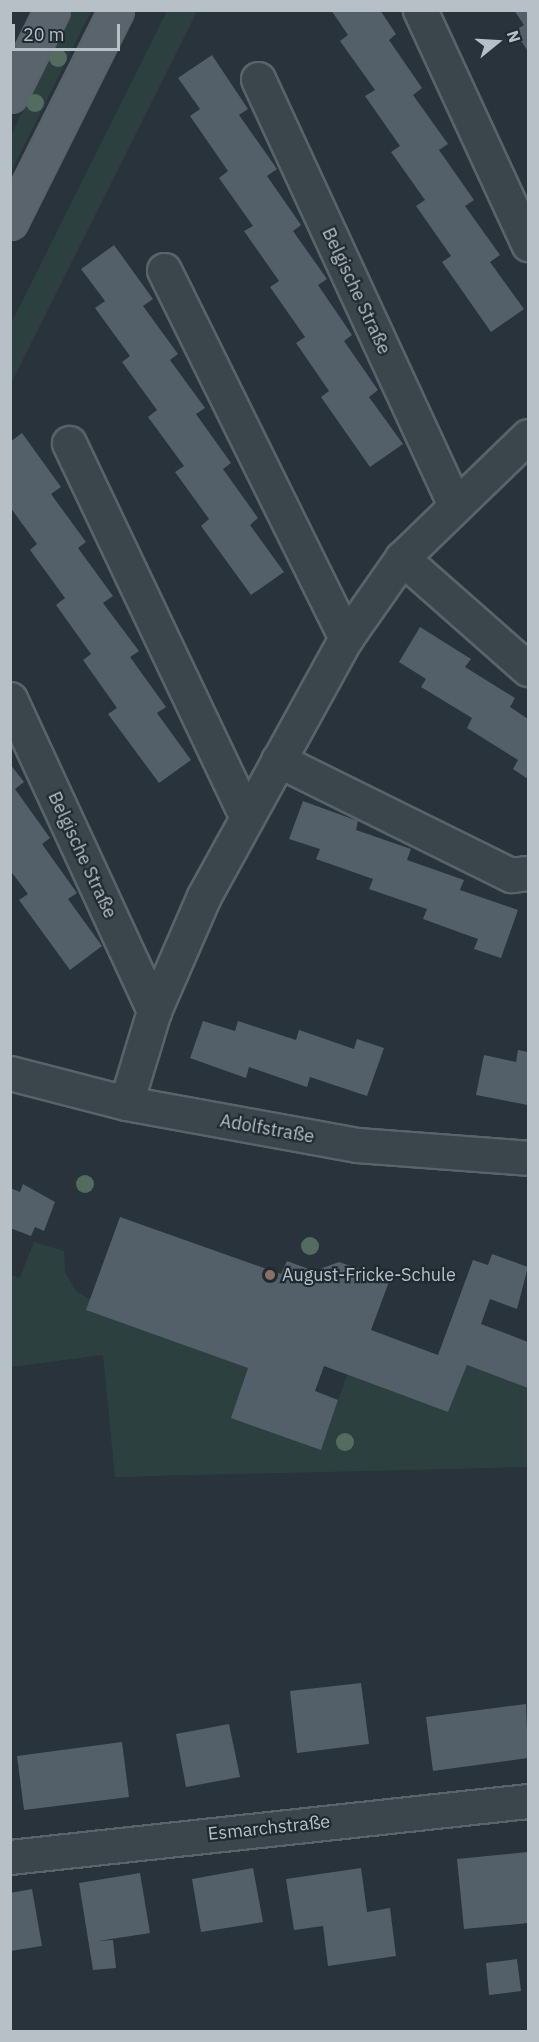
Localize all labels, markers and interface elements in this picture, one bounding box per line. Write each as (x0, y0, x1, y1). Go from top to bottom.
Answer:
scale bar (15, 12, 123, 50)
north arrow (467, 12, 527, 72)
text: 20 m (23, 23, 65, 46)
text: N (503, 28, 525, 45)
street label: Belgische Straße (317, 224, 395, 358)
street label: Belgische Straße (43, 788, 121, 922)
street label: Adolfstraße (218, 1110, 316, 1148)
place label: August-Fricke-Schule (282, 1264, 456, 1286)
marker: August-Fricke-Schule (263, 1268, 277, 1282)
street label: Esmarchstraße (207, 1811, 331, 1845)

